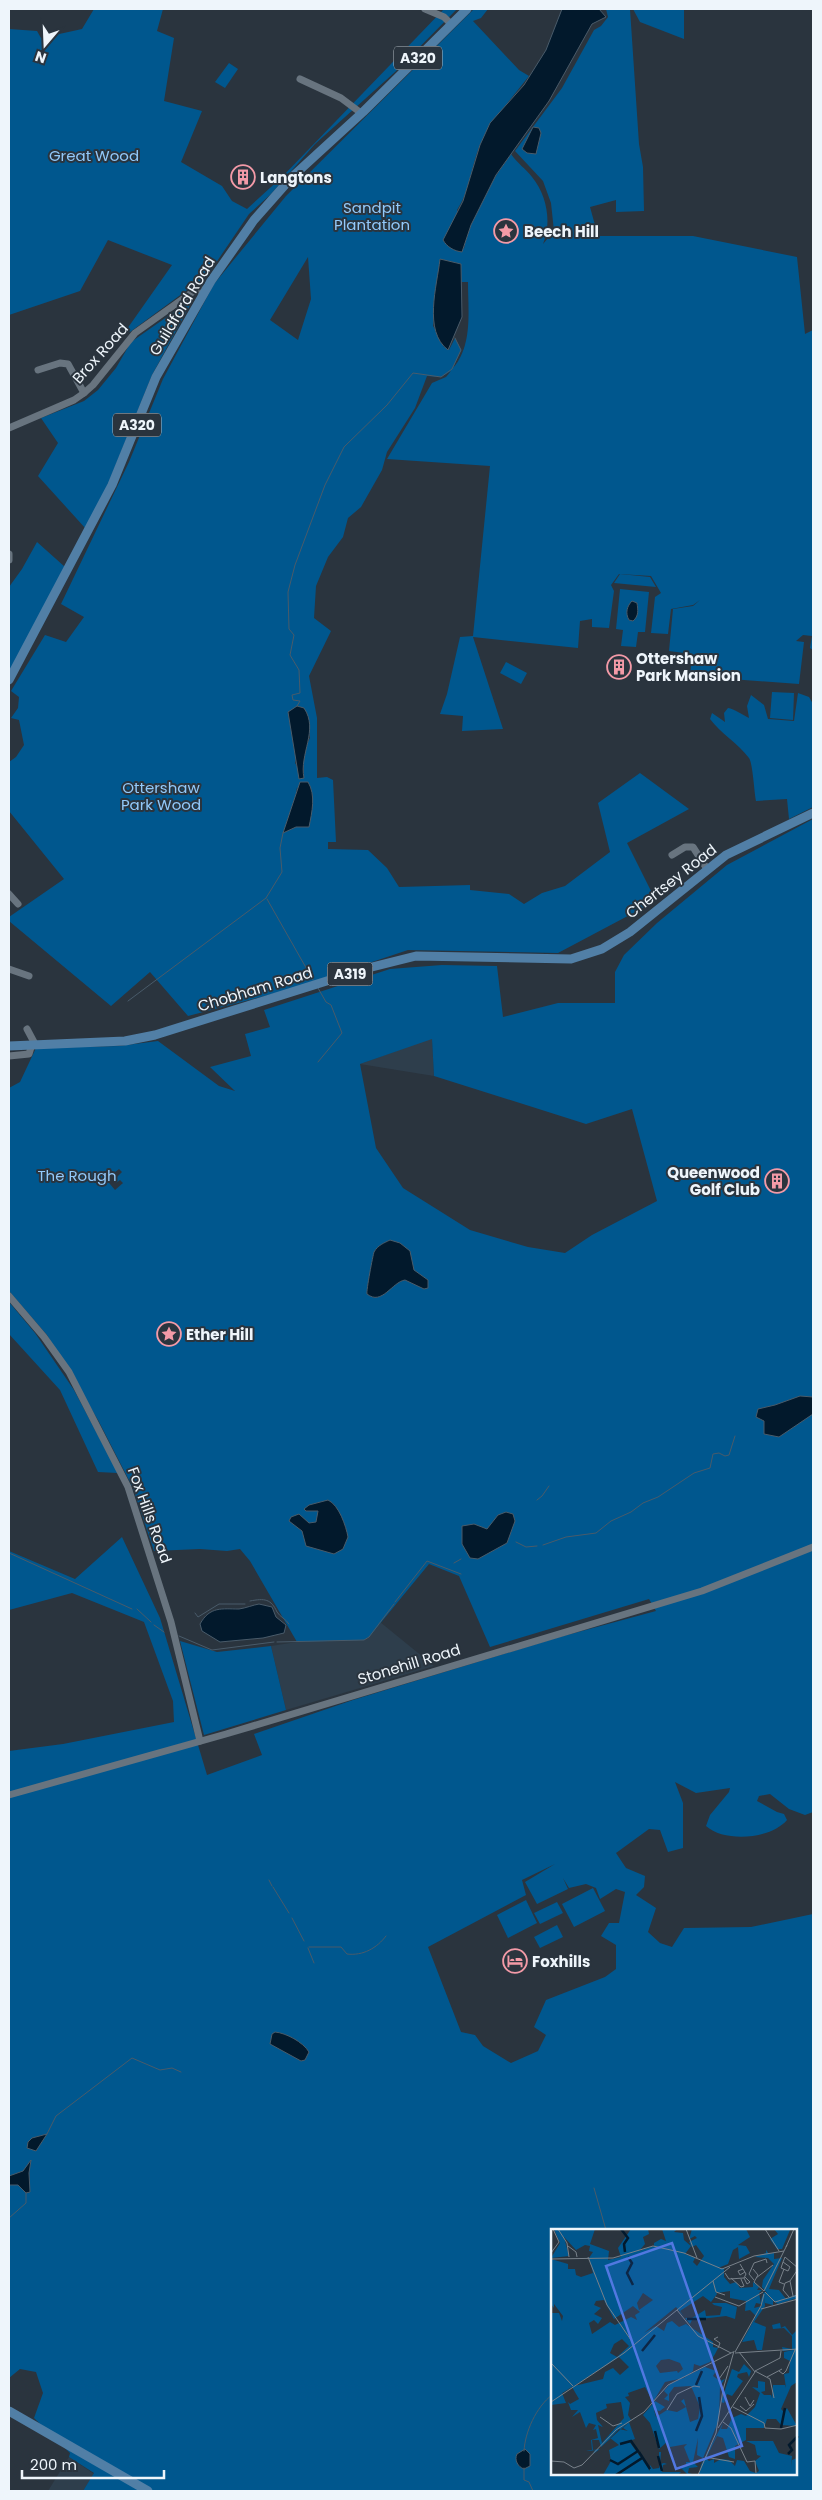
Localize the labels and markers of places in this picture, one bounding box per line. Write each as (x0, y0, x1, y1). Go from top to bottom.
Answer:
building icon: Langtons (230, 164, 256, 190)
place label: Langtons (260, 167, 332, 188)
place icon: Beech Hill (493, 218, 519, 244)
place label: Beech Hill (524, 221, 599, 242)
place label: Ottershaw Park Mansion (636, 648, 741, 686)
building icon: Ottershaw Park Mansion (606, 654, 632, 680)
place label: Queenwood Golf Club (667, 1162, 760, 1200)
building icon: Queenwood Golf Club (764, 1168, 790, 1194)
place icon: Ether Hill (156, 1321, 182, 1347)
place label: Ether Hill (186, 1324, 253, 1345)
hotel icon: Foxhills (502, 1948, 528, 1974)
place label: Foxhills (532, 1951, 590, 1972)

